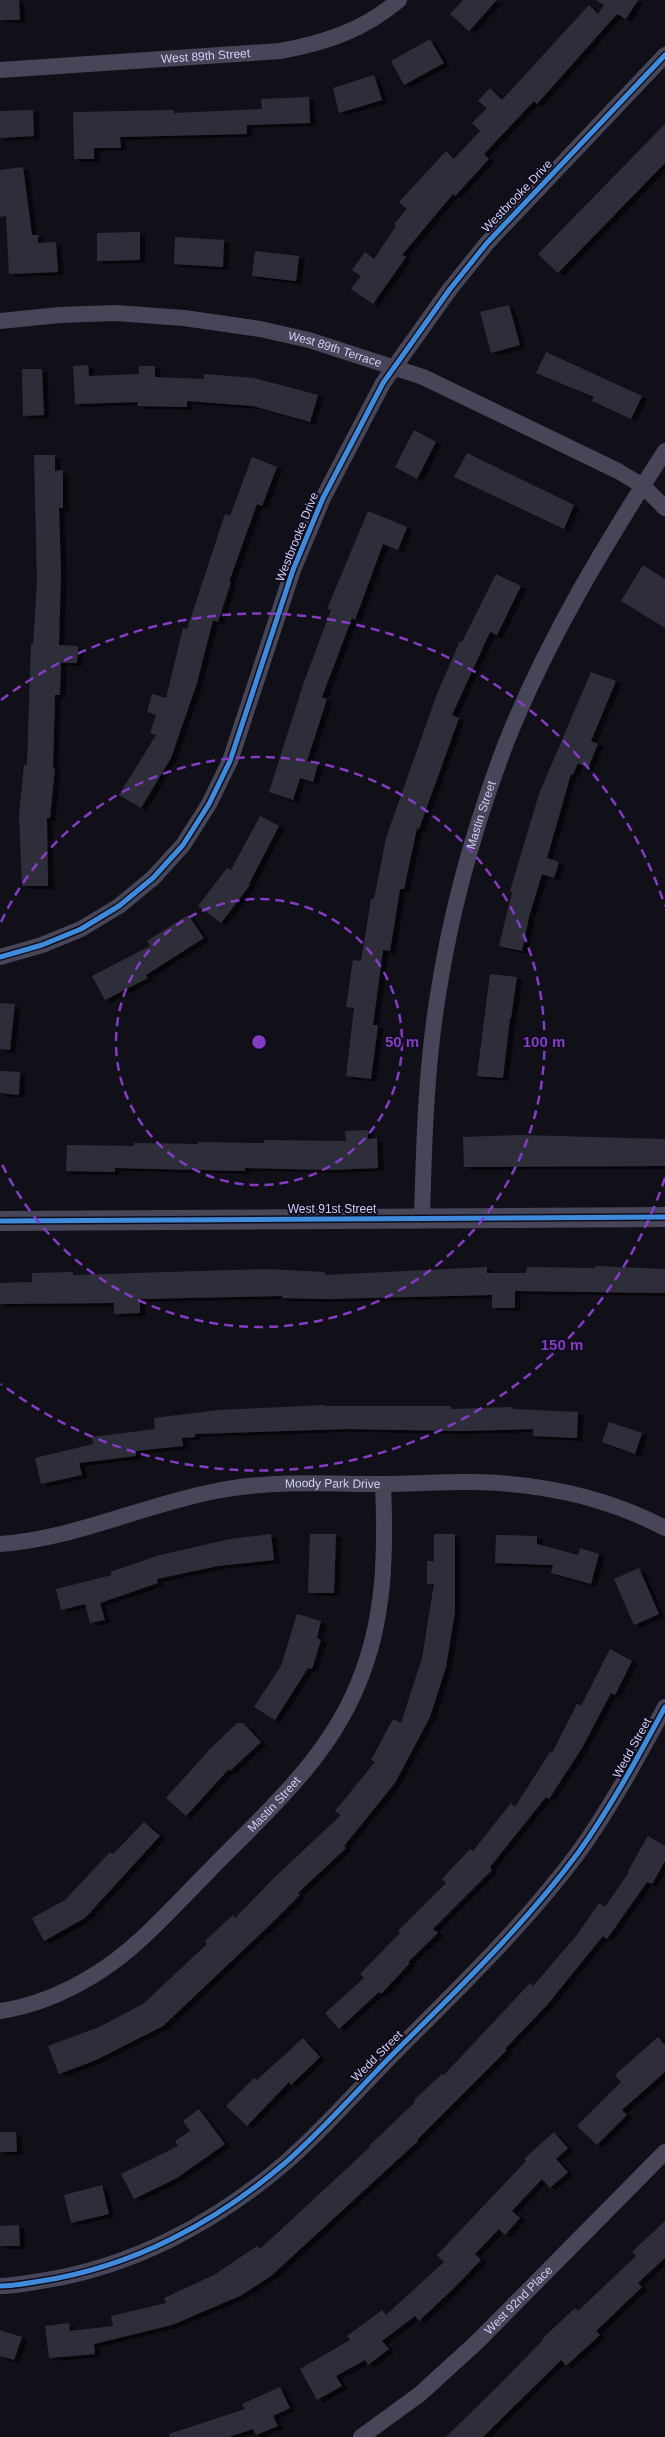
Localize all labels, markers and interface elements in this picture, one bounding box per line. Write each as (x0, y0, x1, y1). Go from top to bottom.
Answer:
street label: West 89th Street (160, 46, 251, 66)
street label: Westbrooke Drive (479, 157, 555, 235)
street label: West 89th Terrace (287, 329, 384, 370)
street label: Westbrooke Drive (273, 490, 321, 584)
street label: Mastin Street (464, 778, 499, 851)
centre of rings (250, 1033, 268, 1051)
text: 50 m (385, 1033, 419, 1050)
text: 100 m (523, 1033, 565, 1050)
street label: West 91st Street (288, 1202, 377, 1216)
text: 150 m (541, 1336, 583, 1353)
street label: Moody Park Drive (285, 1476, 381, 1491)
street label: Wedd Street (610, 1715, 655, 1780)
street label: Mastin Street (245, 1773, 304, 1835)
street label: Wedd Street (349, 2027, 406, 2084)
street label: West 92nd Place (482, 2263, 555, 2337)

